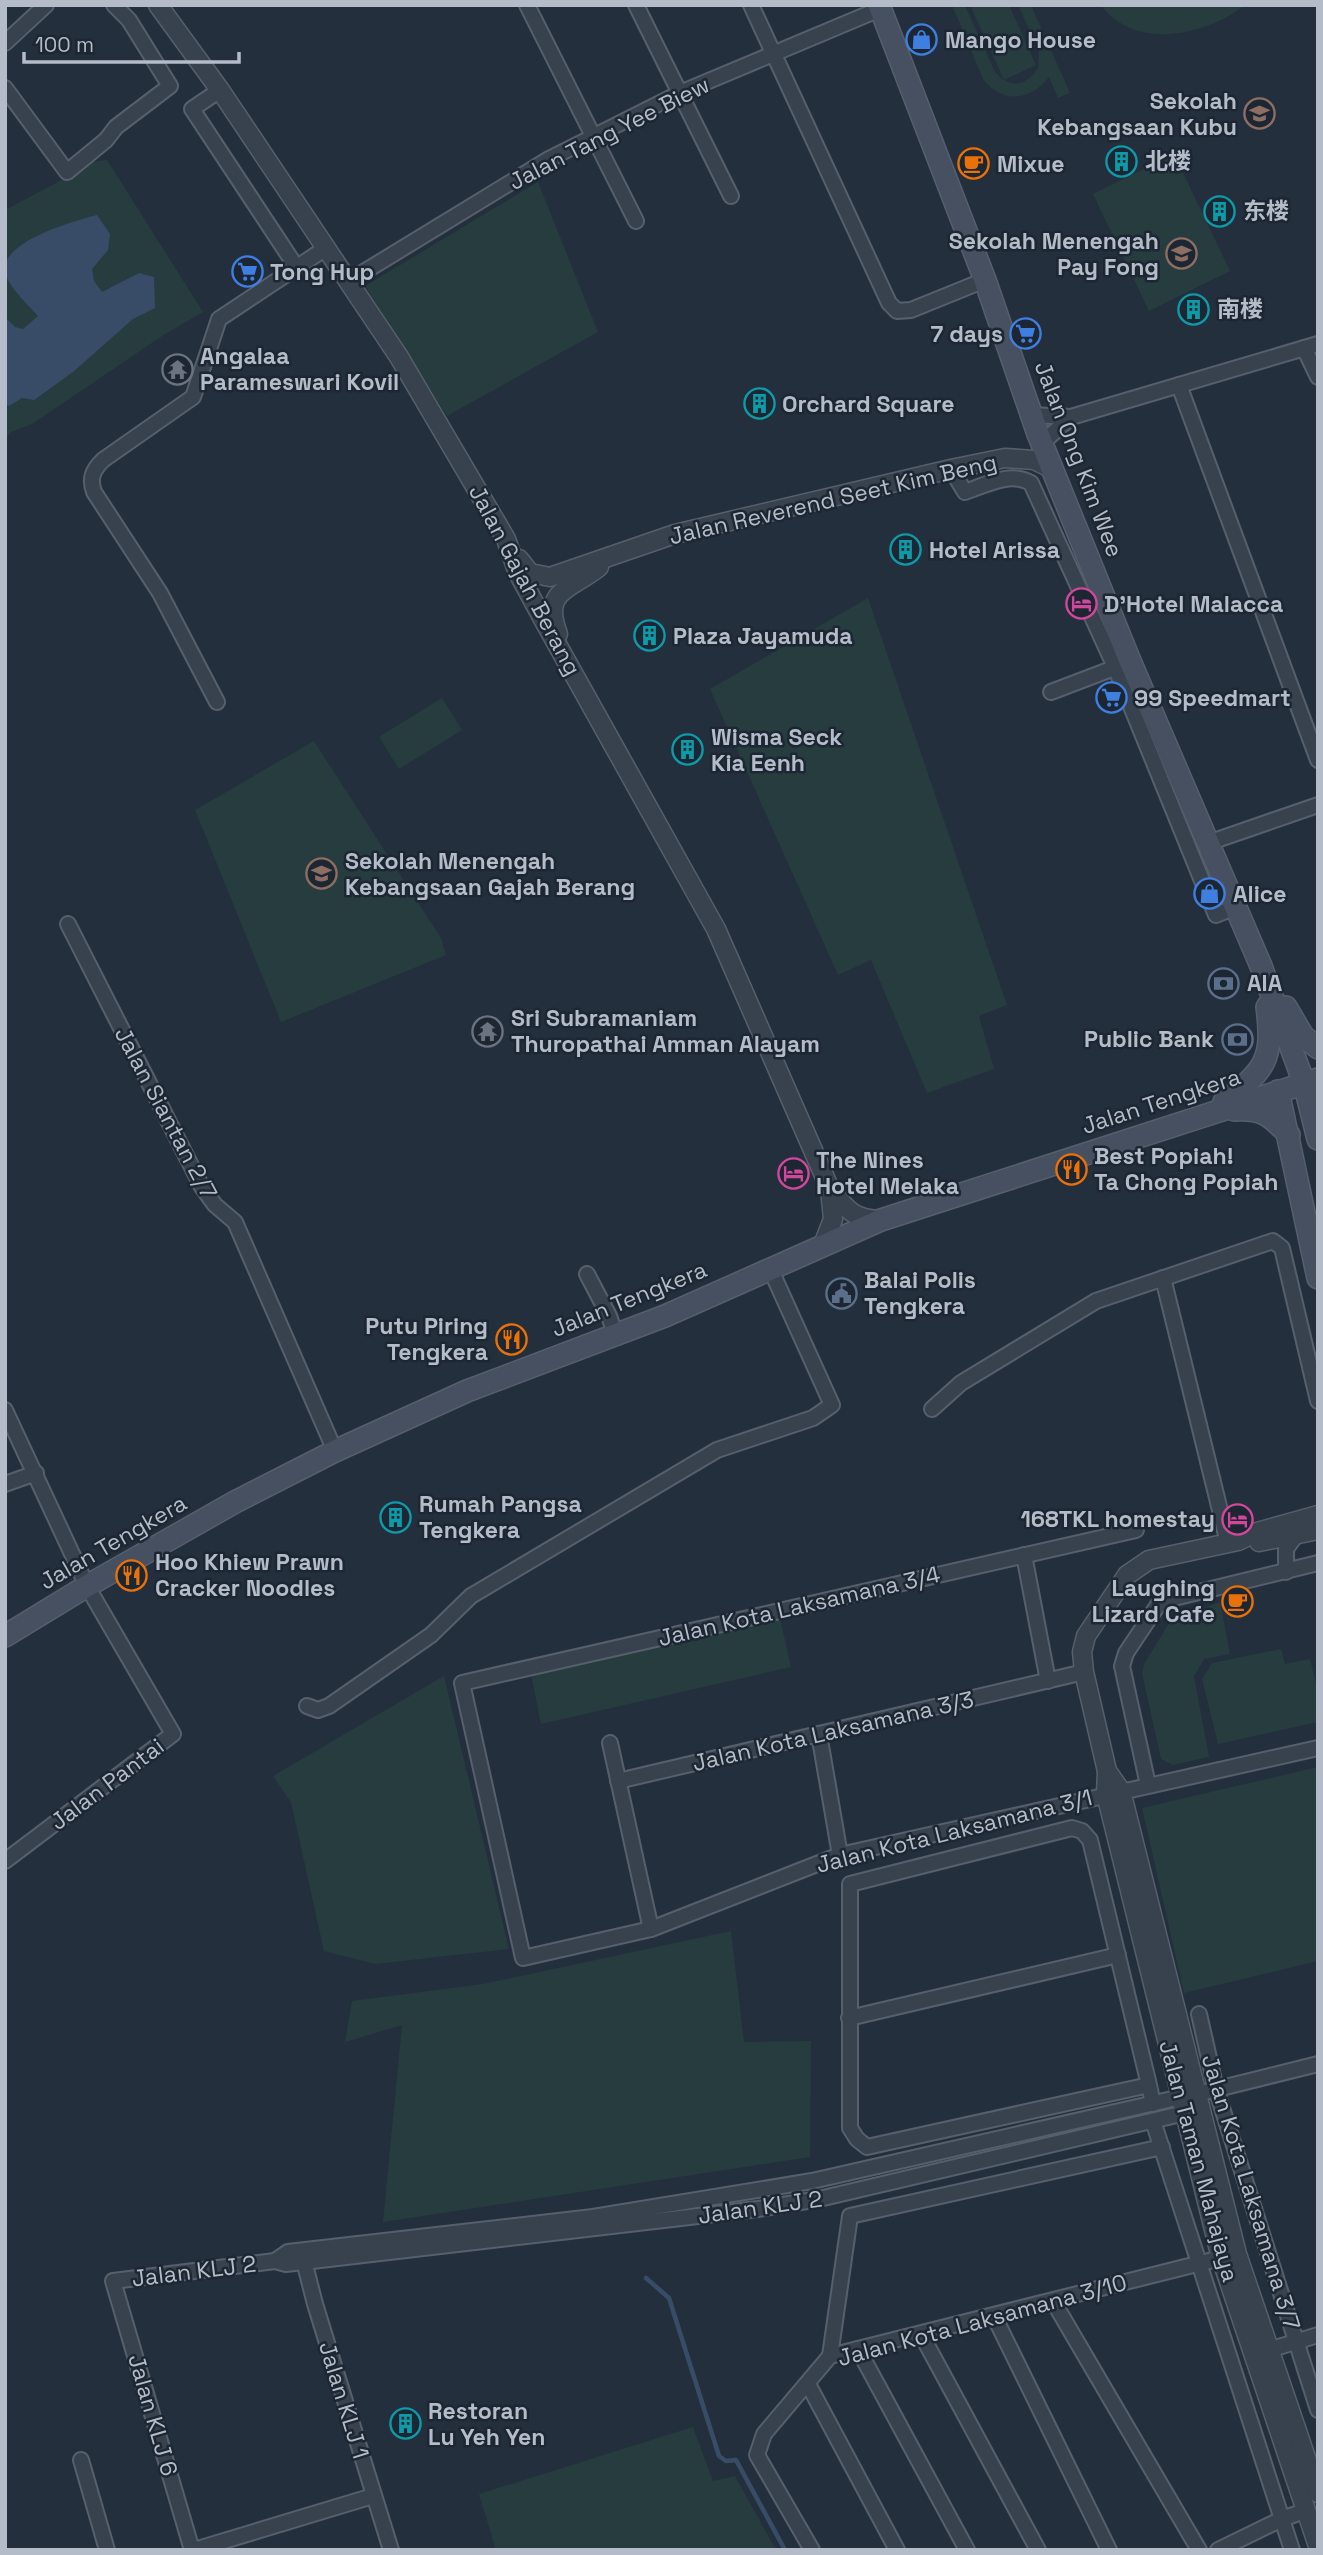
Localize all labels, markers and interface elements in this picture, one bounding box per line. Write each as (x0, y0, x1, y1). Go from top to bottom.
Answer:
scale bar (24, 21, 240, 65)
shop icon: Mango House (905, 23, 939, 57)
place label: Mango House (945, 25, 1096, 55)
text: 100 m (35, 31, 94, 58)
street label: Jalan Tang Yee Biew (503, 69, 715, 197)
place label: Sekolah Kebangsaan Kubu (1037, 86, 1237, 142)
school or university icon: Sekolah Kebangsaan Kubu (1243, 97, 1277, 131)
building icon: 北楼 (1105, 144, 1139, 178)
place label: 北楼 (1145, 146, 1191, 176)
cafe icon: Mixue (957, 147, 991, 181)
place label: Mixue (997, 149, 1064, 179)
building icon: 东楼 (1203, 194, 1237, 228)
place label: 东楼 (1243, 196, 1289, 226)
place label: Sekolah Menengah Pay Fong (949, 226, 1159, 282)
school or university icon: Sekolah Menengah Pay Fong (1165, 237, 1199, 271)
supermarket icon: Tong Hup (230, 255, 264, 289)
place label: Tong Hup (270, 257, 374, 287)
building icon: 南楼 (1177, 292, 1211, 326)
place label: 南楼 (1217, 294, 1263, 324)
supermarket icon: 7 days (1009, 317, 1043, 351)
place label: 7 days (931, 319, 1003, 349)
place label: Angalaa Parameswari Kovil (200, 341, 399, 397)
temple icon: Angalaa Parameswari Kovil (160, 352, 194, 386)
street label: Jalan Ong Kim Wee (1028, 357, 1130, 561)
building icon: Orchard Square (742, 387, 776, 421)
place label: Orchard Square (782, 389, 954, 419)
street label: Jalan Reverend Seet Kim Beng (666, 447, 1000, 551)
street label: Jalan Gajah Berang (462, 480, 588, 680)
building icon: Hotel Arissa (889, 533, 923, 567)
place label: Hotel Arissa (929, 535, 1060, 565)
hotel icon: D'Hotel Malacca (1064, 587, 1098, 621)
place label: D'Hotel Malacca (1104, 589, 1283, 619)
building icon: Plaza Jayamuda (633, 619, 667, 653)
place label: Plaza Jayamuda (673, 621, 853, 651)
supermarket icon: 99 Speedmart (1094, 681, 1128, 715)
place label: 99 Speedmart (1134, 683, 1291, 713)
place label: Wisma Seck Kia Eenh (711, 722, 842, 778)
building icon: Wisma Seck Kia Eenh (671, 733, 705, 767)
place label: Sekolah Menengah Kebangsaan Gajah Berang (345, 846, 635, 902)
school or university icon: Sekolah Menengah Kebangsaan Gajah Berang (305, 857, 339, 891)
shop icon: Alice (1193, 877, 1227, 911)
place label: Alice (1233, 879, 1287, 909)
bank icon: AIA (1207, 966, 1241, 1000)
place label: AIA (1247, 968, 1283, 998)
place label: Sri Subramaniam Thuropathai Amman Alayam (511, 1003, 820, 1059)
temple icon: Sri Subramaniam Thuropathai Amman Alayam (471, 1014, 505, 1048)
street label: Jalan Siantan 2/7 (108, 1022, 224, 1204)
bank icon: Public Bank (1220, 1022, 1254, 1056)
place label: Public Bank (1084, 1024, 1214, 1054)
street label: Jalan Tengkera (1078, 1061, 1244, 1141)
place label: Best Popiah! Ta Chong Popiah (1094, 1141, 1278, 1197)
place label: The Nines Hotel Melaka (816, 1145, 959, 1201)
restaurant icon: Best Popiah! Ta Chong Popiah (1054, 1152, 1088, 1186)
hotel icon: The Nines Hotel Melaka (776, 1156, 810, 1190)
street label: Jalan Tengkera (547, 1254, 711, 1344)
place label: Balai Polis Tengkera (864, 1265, 976, 1321)
public building icon: Balai Polis Tengkera (824, 1276, 858, 1310)
place label: Putu Piring Tengkera (365, 1311, 488, 1367)
restaurant icon: Putu Piring Tengkera (494, 1322, 528, 1356)
street label: Jalan Tengkera (34, 1488, 192, 1596)
place label: Rumah Pangsa Tengkera (419, 1489, 582, 1545)
building icon: Rumah Pangsa Tengkera (379, 1500, 413, 1534)
hotel icon: 168TKL homestay (1221, 1502, 1255, 1536)
place label: 168TKL homestay (1020, 1504, 1215, 1534)
place label: Hoo Khiew Prawn Cracker Noodles (155, 1547, 344, 1603)
restaurant icon: Hoo Khiew Prawn Cracker Noodles (115, 1558, 149, 1592)
street label: Jalan Kota Laksamana 3/4 (655, 1559, 943, 1653)
place label: Laughing Lizard Cafe (1092, 1573, 1215, 1629)
cafe icon: Laughing Lizard Cafe (1221, 1584, 1255, 1618)
street label: Jalan Kota Laksamana 3/3 (689, 1684, 977, 1778)
street label: Jalan Pantai (44, 1731, 170, 1837)
street label: Jalan Kota Laksamana 3/1 (813, 1782, 1095, 1880)
street label: Jalan Taman Mahajaya (1152, 2037, 1246, 2285)
street label: Jalan Kota Laksamana 3/7 (1195, 2050, 1307, 2334)
street label: Jalan KLJ 2 (696, 2183, 824, 2231)
street label: Jalan KLJ 2 (130, 2248, 258, 2294)
street label: Jalan Kota Laksamana 3/10 (834, 2267, 1130, 2373)
street label: Jalan KLJ 1 (312, 2338, 376, 2462)
street label: Jalan KLJ 6 (121, 2351, 185, 2479)
place label: Restoran Lu Yeh Yen (428, 2396, 545, 2452)
building icon: Restoran Lu Yeh Yen (388, 2407, 422, 2441)

